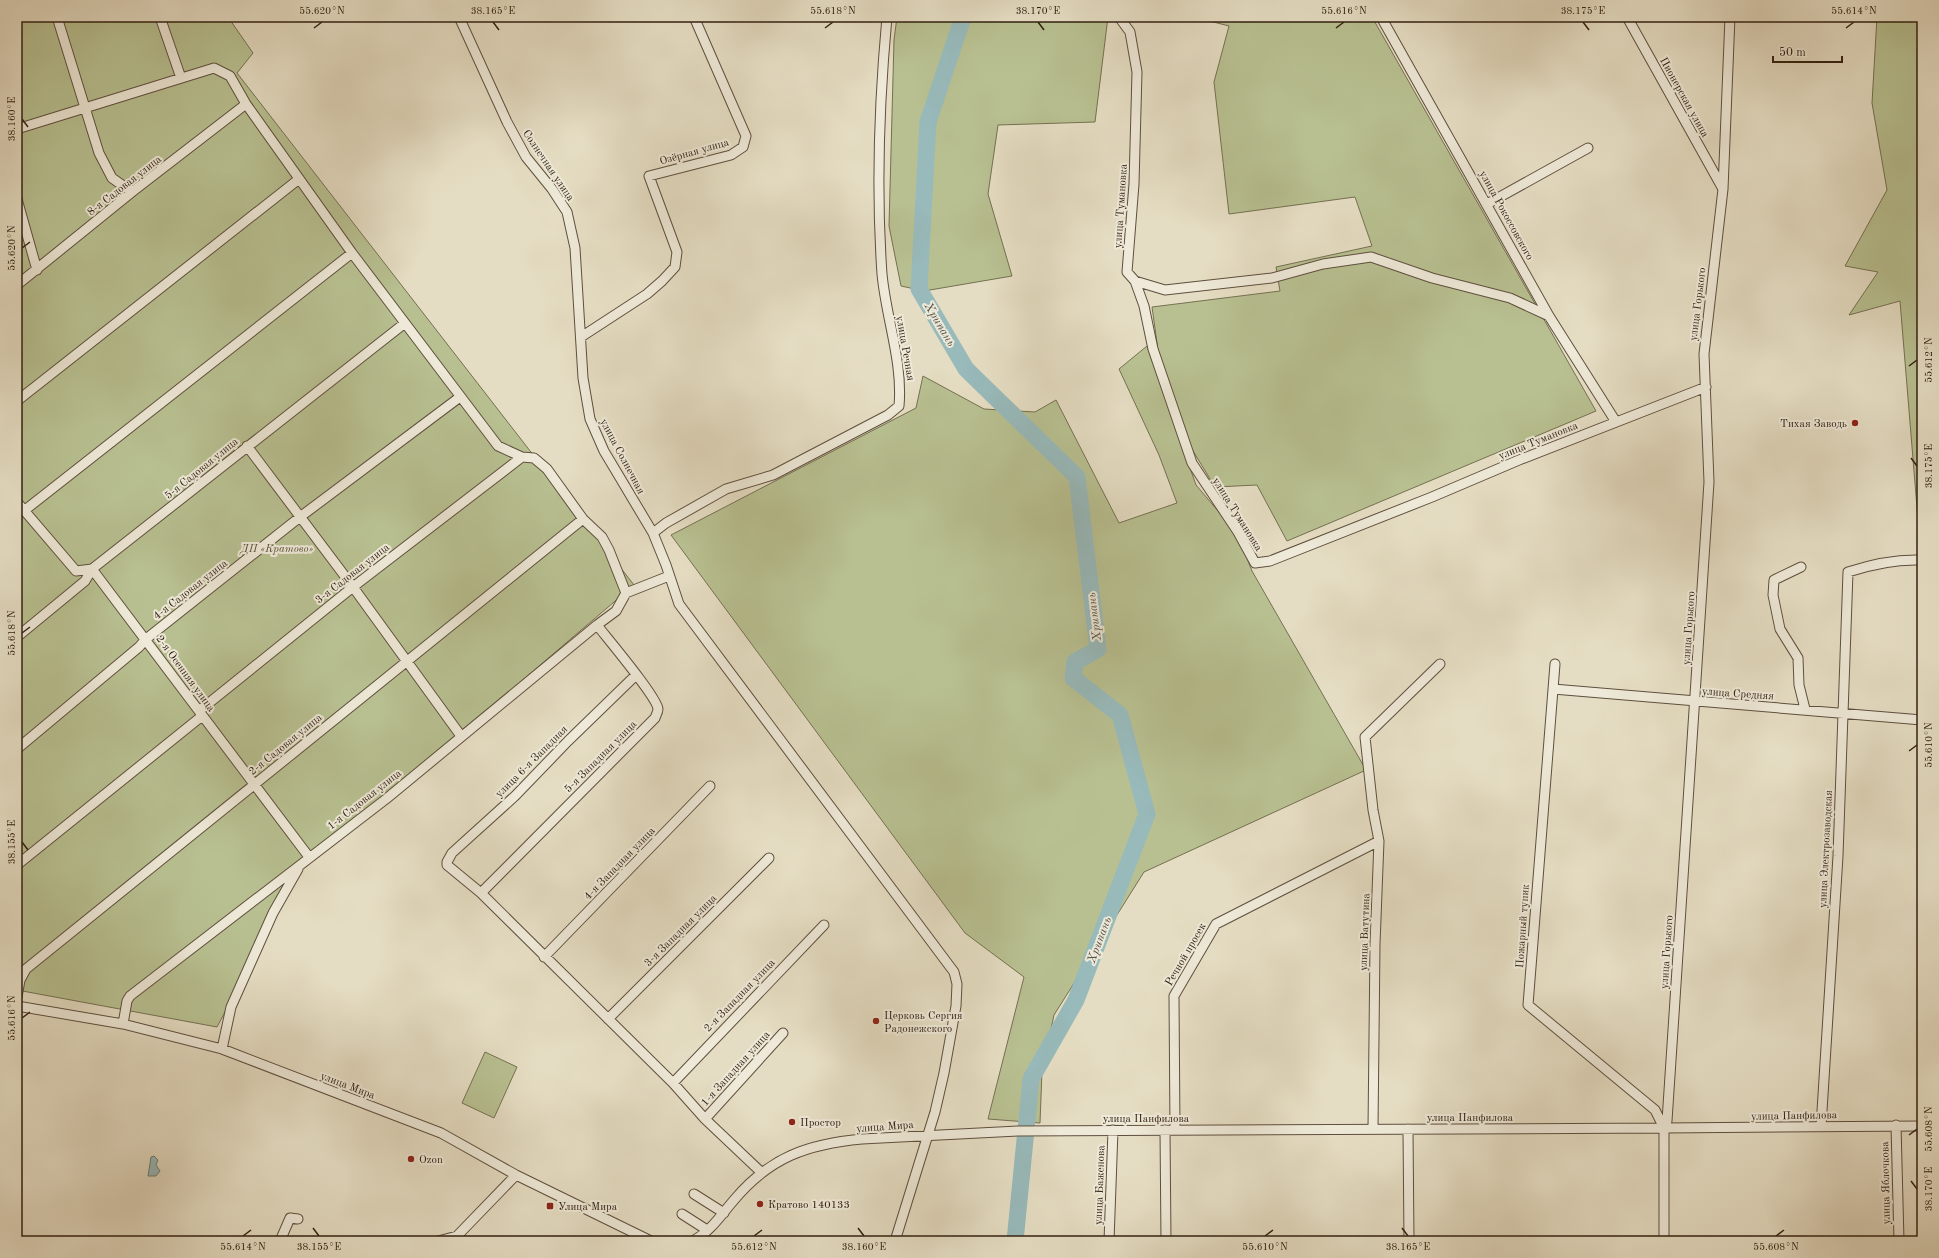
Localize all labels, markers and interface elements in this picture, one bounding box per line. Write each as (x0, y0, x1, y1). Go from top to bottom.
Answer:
text: 55.620°N (299, 6, 345, 16)
text: 38.165°E (471, 6, 515, 16)
text: 55.618°N (810, 6, 856, 16)
text: 38.170°E (1016, 6, 1060, 16)
text: 55.616°N (1321, 6, 1367, 16)
text: 38.175°E (1561, 6, 1605, 16)
text: 55.614°N (1831, 6, 1877, 16)
scale bar (1773, 38, 1842, 64)
text: 50 m (1779, 46, 1806, 59)
street label: Пионерская улица (1657, 56, 1710, 140)
text: 38.160°E (7, 97, 17, 141)
street label: Солнечная улица (520, 128, 576, 204)
street label: Озёрная улица (658, 137, 731, 168)
street label: 8-я Садовая улица (86, 154, 164, 218)
street label: улица Тумановка (1113, 163, 1130, 249)
street label: улица Рокоссовского (1477, 169, 1535, 262)
text: 55.620°N (7, 225, 17, 271)
street label: улица Горького (1689, 267, 1708, 342)
water label: Хрипань (921, 300, 957, 349)
street label: улица Речная (893, 315, 916, 382)
text: 55.612°N (1924, 337, 1934, 383)
street label: улица Солнечная (597, 417, 646, 496)
marker: Тихая Заводь (1850, 418, 1860, 428)
place label: Тихая Заводь (1780, 419, 1847, 430)
street label: улица Тумановка (1497, 420, 1580, 462)
street label: 5-я Садовая улица (163, 436, 241, 502)
text: 38.175°E (1924, 444, 1934, 488)
street label: улица Тумановка (1210, 476, 1264, 554)
street label: 3-я Садовая улица (314, 542, 392, 606)
park label: ДП «Кратово» (239, 544, 314, 555)
street label: 4-я Садовая улица (152, 558, 230, 622)
street label: улица Горького (1681, 591, 1698, 665)
water label: Хрипань (1086, 592, 1104, 642)
text: 55.618°N (7, 610, 17, 656)
street label: 2-я Осенняя улица (153, 634, 216, 715)
street label: улица Средняя (1701, 686, 1775, 703)
street label: 2-я Садовая улица (247, 712, 325, 778)
street label: 5-я Западная улица (563, 719, 640, 795)
text: 55.610°N (1924, 722, 1934, 768)
street label: улица 6-я Западная (494, 724, 570, 800)
street label: 1-я Садовая улица (326, 768, 404, 832)
street label: улица Электрозаводская (1818, 789, 1835, 908)
text: 38.155°E (7, 820, 17, 864)
street label: 4-я Западная улица (582, 825, 658, 903)
street label: Пожарный тупик (1515, 883, 1532, 968)
street label: улица Ватутина (1359, 892, 1372, 971)
street label: 3-я Западная улица (643, 893, 720, 969)
water label: Хрипань (1086, 915, 1114, 965)
street label: улица Горького (1659, 915, 1676, 989)
street label: Речной просек (1164, 921, 1209, 988)
street label: 2-я Западная улица (702, 957, 778, 1035)
text: 55.616°N (7, 995, 17, 1041)
place label: Церковь Сергия Радонежского (884, 1011, 963, 1035)
marker: Церковь Сергия Радонежского (871, 1016, 881, 1026)
street label: 1-я Западная улица (700, 1029, 773, 1109)
street label: улица Мира (319, 1071, 377, 1102)
text: 55.608°N (1924, 1106, 1934, 1152)
street label: улица Панфилова (1751, 1110, 1838, 1123)
street label: улица Панфилова (1427, 1113, 1514, 1124)
street label: улица Панфилова (1103, 1114, 1190, 1125)
marker: Простор (787, 1117, 797, 1127)
place label: Простор (800, 1118, 841, 1129)
street label: улица Мира (856, 1120, 915, 1135)
street label: улица Яблочкова (1880, 1141, 1893, 1225)
street label: улица Баженова (1094, 1145, 1107, 1225)
marker: Ozon (406, 1154, 416, 1164)
place label: Ozon (419, 1155, 443, 1166)
text: 38.170°E (1924, 1167, 1934, 1211)
marker: Кратово 140133 (755, 1199, 765, 1209)
place label: Кратово 140133 (768, 1200, 850, 1211)
marker: Улица Мира (545, 1201, 555, 1211)
place label: Улица Мира (558, 1202, 618, 1213)
text: 55.614°N (220, 1242, 266, 1252)
text: 38.155°E (297, 1242, 341, 1252)
text: 55.612°N (731, 1242, 777, 1252)
text: 38.160°E (842, 1242, 886, 1252)
text: 55.610°N (1242, 1242, 1288, 1252)
text: 38.165°E (1386, 1242, 1430, 1252)
text: 55.608°N (1753, 1242, 1799, 1252)

